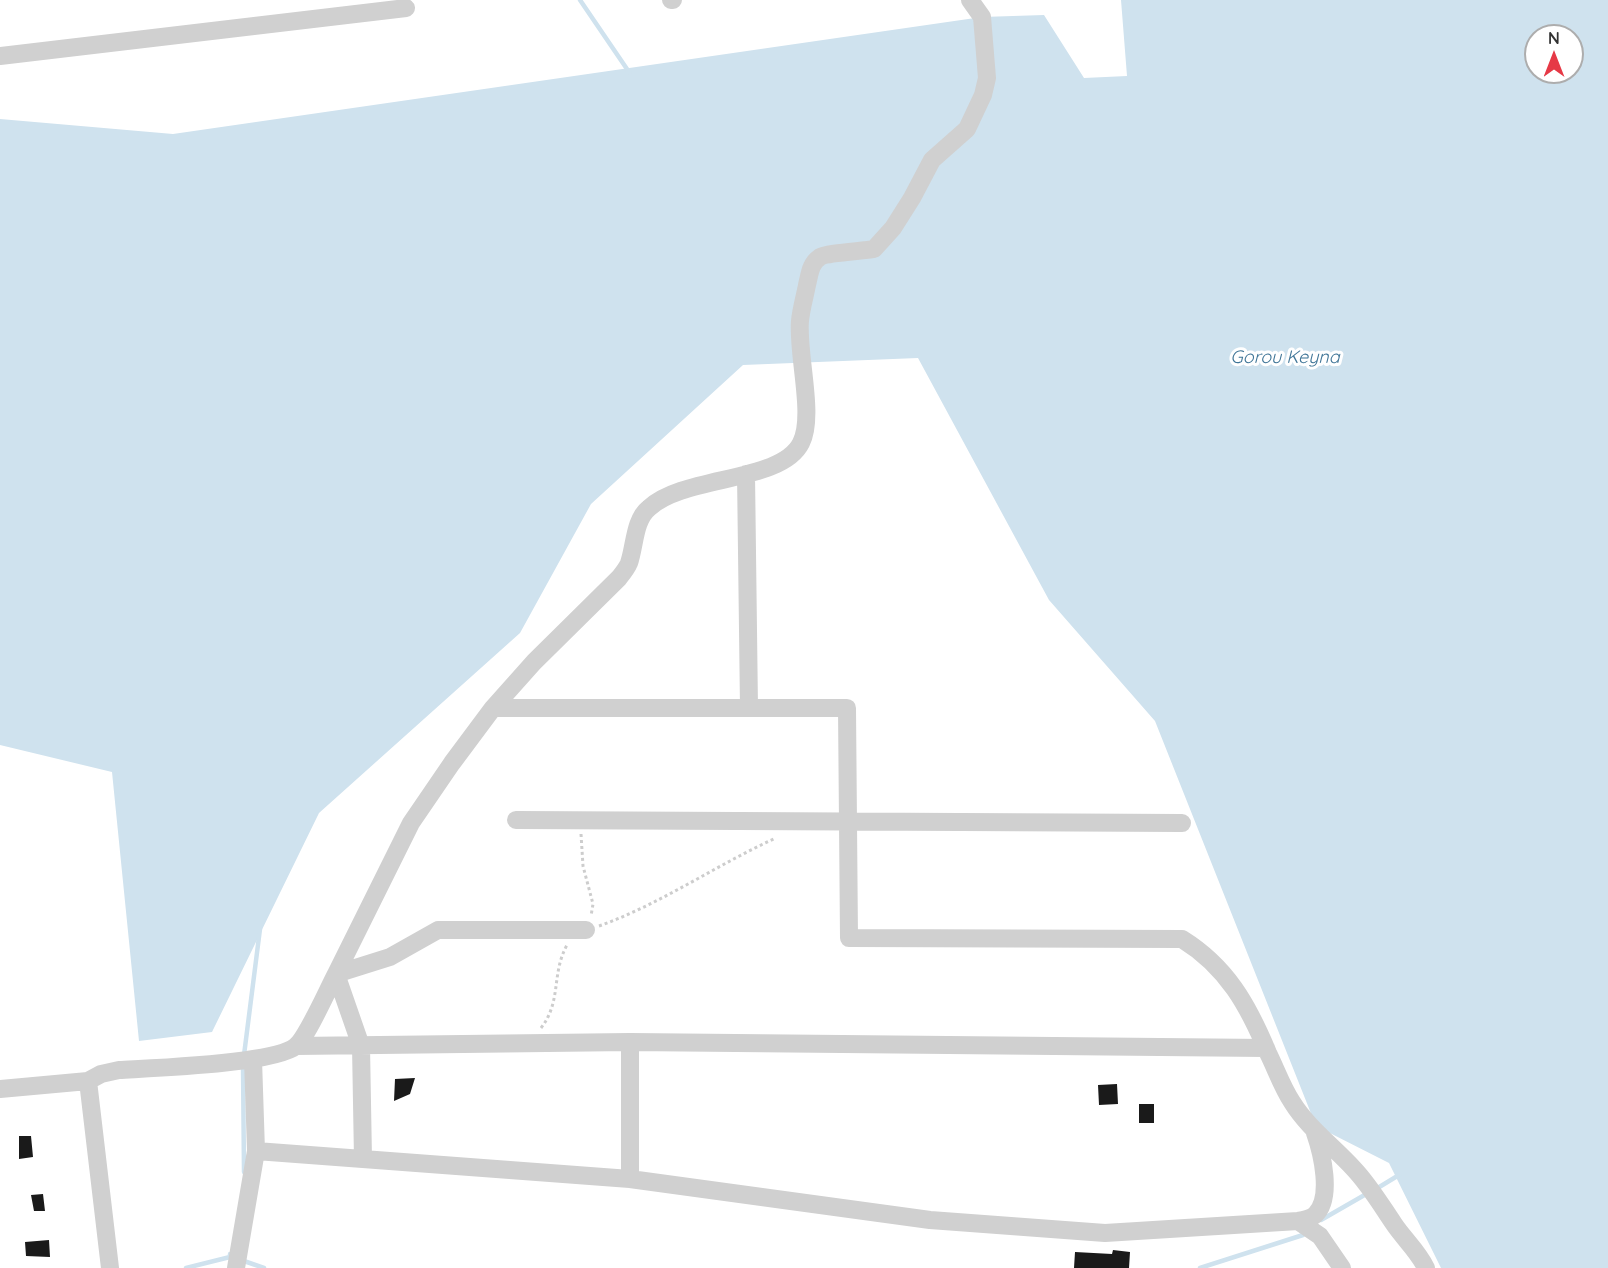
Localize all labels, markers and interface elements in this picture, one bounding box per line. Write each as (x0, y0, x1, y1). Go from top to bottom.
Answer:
north arrow (1524, 24, 1584, 84)
text: N (1548, 28, 1560, 48)
water label: Gorou Keyna (1230, 347, 1340, 369)

